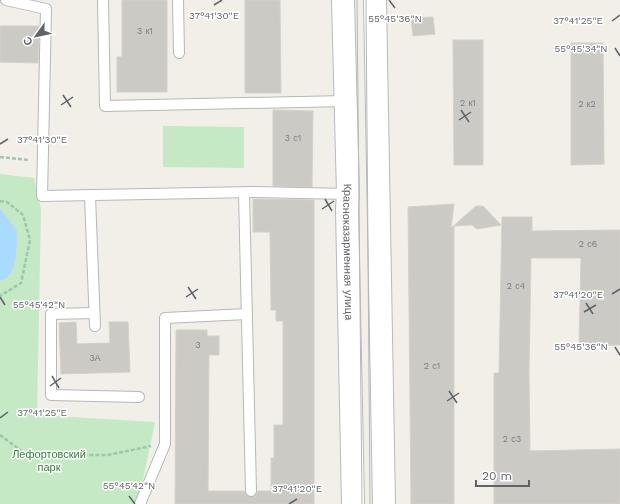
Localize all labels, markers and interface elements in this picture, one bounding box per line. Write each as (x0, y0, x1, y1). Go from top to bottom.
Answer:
text: 37°41'30"E (189, 10, 239, 21)
text: 55°45'36"N (368, 13, 422, 24)
text: 37°41'25"E (553, 15, 603, 26)
north arrow (16, 16, 56, 56)
house number: 3 к1 (137, 26, 153, 36)
text: С (20, 34, 36, 48)
text: 55°45'34"N (554, 43, 608, 54)
house number: 2 к1 (460, 98, 476, 108)
house number: 2 к2 (578, 99, 596, 109)
house number: 3 с1 (285, 133, 301, 143)
text: 37°41'30"E (17, 134, 67, 145)
street label: Красноказарменная улица (340, 183, 355, 321)
house number: 2 с6 (579, 239, 597, 249)
house number: 2 с4 (507, 281, 526, 291)
text: 37°41'20"E (553, 289, 603, 300)
text: 55°45'42"N (13, 299, 65, 310)
house number: 3 (195, 340, 201, 350)
text: 55°45'36"N (554, 341, 608, 352)
house number: 3А (89, 353, 101, 363)
house number: 2 с1 (424, 361, 440, 371)
text: 37°41'25"E (17, 407, 67, 418)
house number: 2 c3 (503, 434, 521, 444)
park label: Лефортовский парк (12, 448, 86, 474)
scale bar (476, 462, 529, 488)
text: 20 m (482, 469, 512, 483)
text: 55°45'42"N (103, 480, 155, 491)
text: 37°41'20"E (272, 483, 322, 494)

